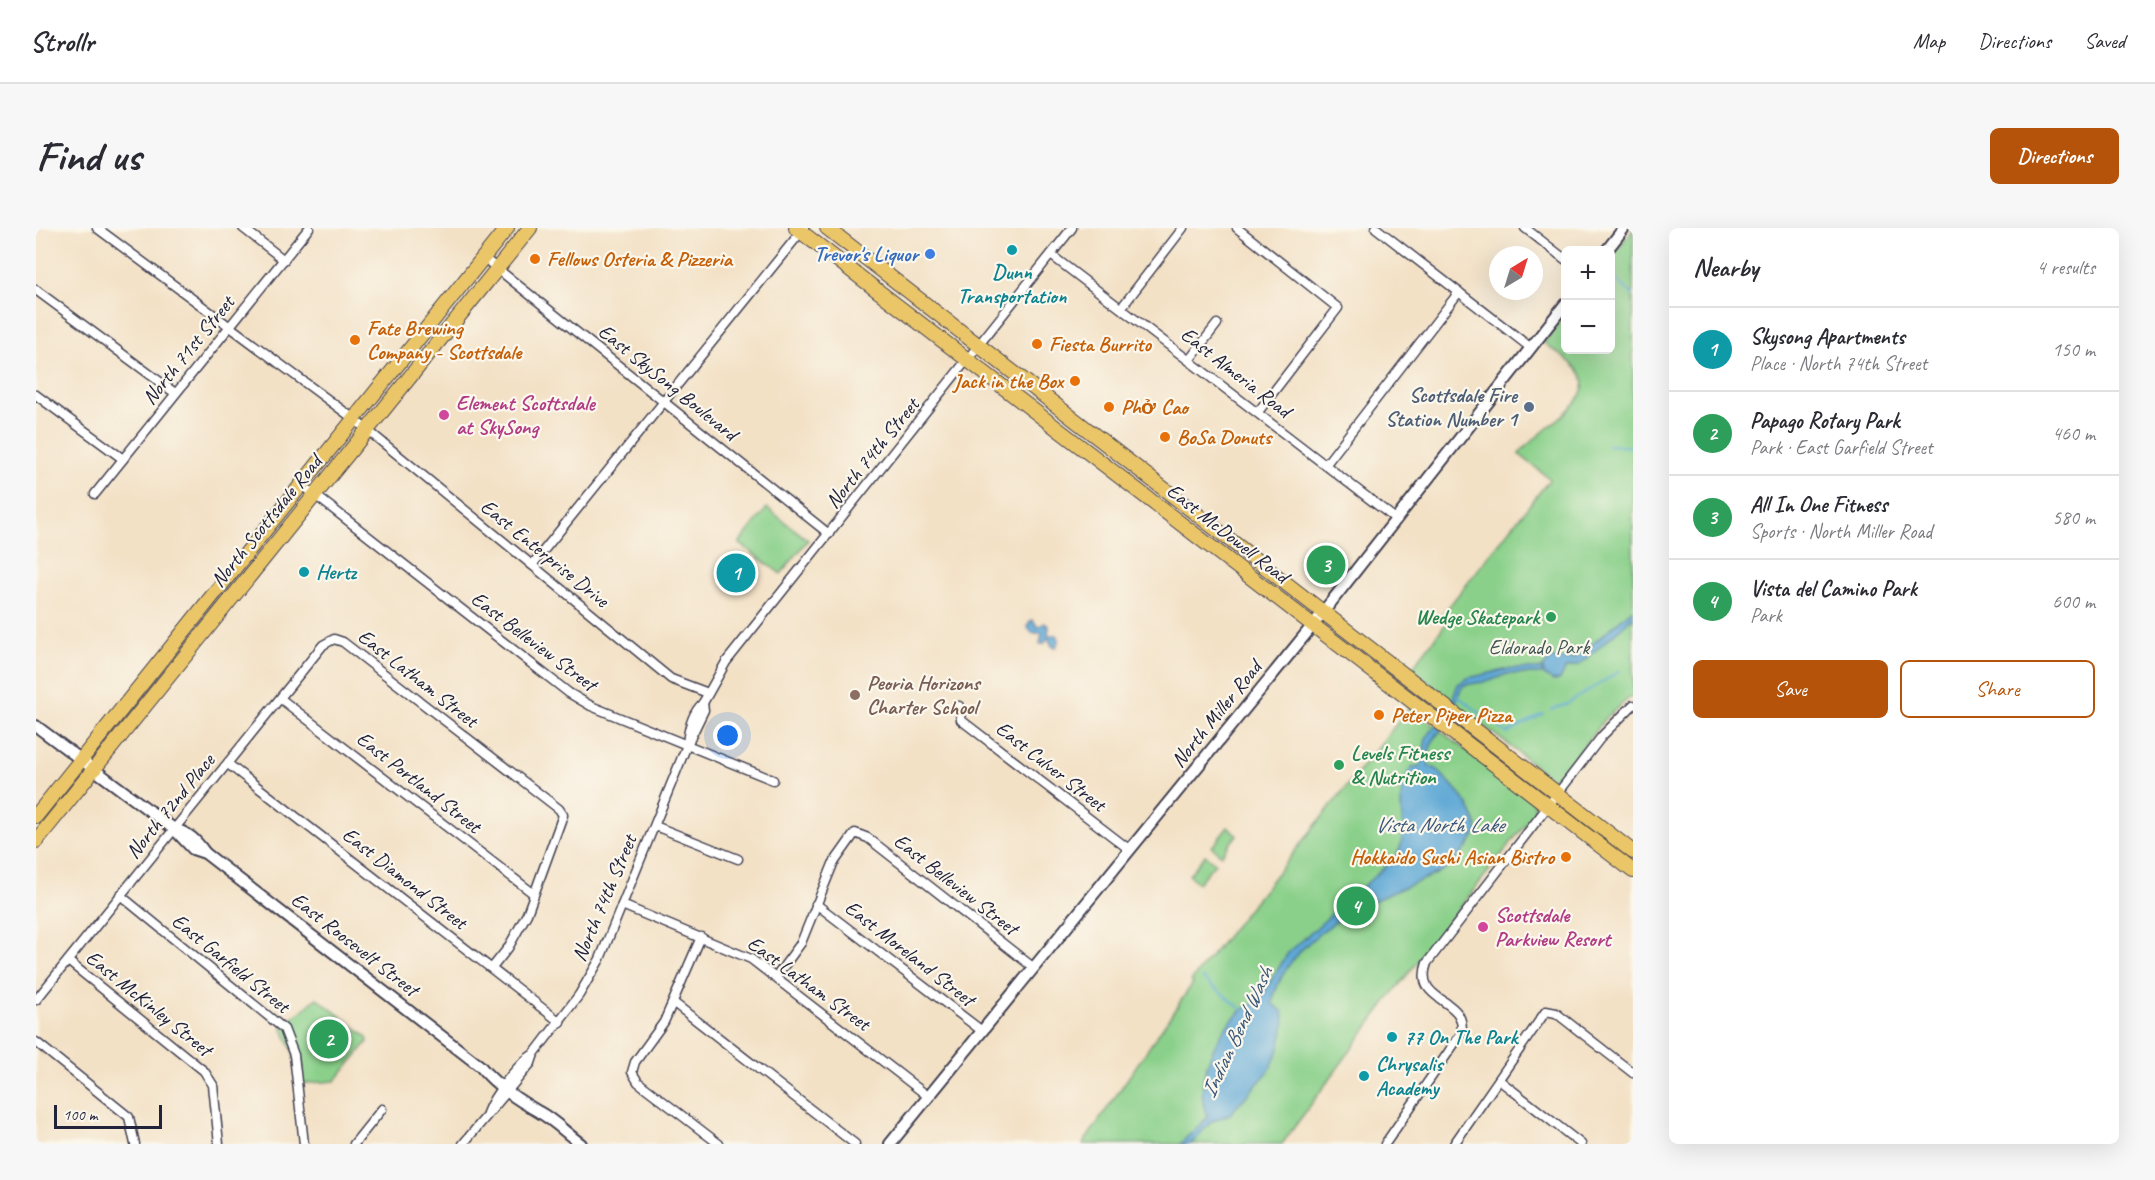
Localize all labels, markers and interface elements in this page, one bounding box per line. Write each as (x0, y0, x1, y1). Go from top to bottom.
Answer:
text: Strollr (30, 24, 94, 59)
text: Map (1913, 28, 1945, 54)
text: Directions (1978, 28, 2051, 54)
text: Saved (2084, 28, 2125, 54)
button: Directions (1990, 128, 2119, 184)
text: Find us (36, 130, 141, 183)
place label: Trevor's Liquor (814, 241, 920, 267)
marker: Dunn Transportation (1005, 243, 1019, 257)
place label: Fellows Osteria & Pizzeria (547, 246, 734, 272)
north arrow (1489, 246, 1543, 300)
map controls (1561, 246, 1615, 354)
button: + (1561, 246, 1615, 300)
marker: Trevor's Liquor (923, 247, 937, 261)
text: Nearby (1693, 251, 1758, 284)
marker: Fellows Osteria & Pizzeria (528, 252, 542, 266)
text: 4 results (2036, 255, 2095, 280)
place label: Dunn Transportation (957, 259, 1067, 309)
street label: North 71st Street (136, 289, 241, 410)
button: − (1561, 300, 1615, 354)
place label: Fate Brewing Company - Scottsdale (367, 315, 523, 365)
street label: East SkySong Boulevard (593, 318, 746, 448)
street label: East Almeria Road (1176, 321, 1299, 425)
text: Skysong Apartments (1750, 323, 1905, 351)
place label: Fiesta Burrito (1049, 331, 1152, 357)
marker: Fate Brewing Company - Scottsdale (348, 333, 362, 347)
marker: Fiesta Burrito (1030, 337, 1044, 351)
text: 1 (1708, 337, 1717, 362)
text: 150 m (2052, 337, 2095, 362)
text: Place · North 74th Street (1750, 351, 1927, 376)
place label: Jack in the Box (951, 368, 1065, 394)
marker: Jack in the Box (1068, 374, 1082, 388)
place label: Scottsdale Fire Station Number 1 (1385, 382, 1520, 432)
place label: Element Scottsdale at SkySong (456, 390, 597, 440)
street label: North 74th Street (819, 391, 926, 514)
place label: Phở Cao (1121, 394, 1190, 420)
marker: Phở Cao (1102, 400, 1116, 414)
marker: Scottsdale Fire Station Number 1 (1522, 400, 1536, 414)
text: Papago Rotary Park (1750, 407, 1899, 435)
marker: Element Scottsdale at SkySong (437, 408, 451, 422)
text: 2 (1708, 421, 1717, 446)
text: 460 m (2052, 421, 2095, 446)
place label: BoSa Donuts (1177, 424, 1274, 450)
marker: BoSa Donuts (1158, 430, 1172, 444)
text: Park · East Garfield Street (1750, 435, 1933, 460)
street label: North Scottsdale Road (205, 447, 330, 592)
street label: East McDowell Road (1162, 477, 1297, 591)
text: All In One Fitness (1750, 491, 1887, 519)
street label: East Enterprise Drive (476, 493, 615, 613)
text: 3 (1708, 505, 1717, 530)
text: 580 m (2052, 505, 2095, 530)
text: Sports · North Miller Road (1750, 519, 1932, 544)
pin: 3 (1306, 542, 1346, 588)
pin: 1 (716, 550, 756, 596)
place label: Hertz (316, 559, 358, 585)
marker: Hertz (297, 565, 311, 579)
text: Vista del Camino Park (1750, 575, 1917, 603)
street label: East Belleview Street (466, 585, 604, 699)
text: 4 (1708, 589, 1717, 614)
text: 600 m (2052, 589, 2095, 614)
text: Park (1750, 603, 1782, 628)
place label: Wedge Skatepark (1415, 604, 1541, 630)
marker: Wedge Skatepark (1544, 610, 1558, 624)
street label: East Latham Street (353, 623, 485, 734)
park label: Eldorado Park (1489, 634, 1591, 660)
street label: North Miller Road (1165, 652, 1269, 773)
button: Save (1693, 660, 1888, 718)
button: Share (1900, 660, 2095, 718)
place label: Peoria Horizons Charter School (867, 670, 982, 720)
marker: Peoria Horizons Charter School (848, 688, 862, 702)
place label: Peter Piper Pizza (1391, 702, 1514, 728)
marker: Peter Piper Pizza (1372, 708, 1386, 722)
street label: East Culver Street (991, 715, 1113, 818)
your location (713, 721, 742, 750)
street label: East Portland Street (352, 725, 488, 840)
place label: Levels Fitness & Nutrition (1351, 740, 1452, 790)
street label: North 72nd Place (120, 747, 221, 864)
marker: Levels Fitness & Nutrition (1332, 758, 1346, 772)
water label: Vista North Lake (1375, 811, 1507, 839)
street label: East Diamond Street (337, 821, 474, 936)
street label: East Belleview Street (889, 827, 1026, 942)
street label: North 74th Street (566, 829, 643, 965)
place label: Hokkaido Sushi Asian Bistro (1350, 844, 1555, 870)
marker: Hokkaido Sushi Asian Bistro (1559, 850, 1573, 864)
pin: 4 (1336, 884, 1376, 928)
street label: East Roosevelt Street (286, 886, 426, 1004)
street label: East Moreland Street (840, 894, 983, 1014)
place label: Scottsdale Parkview Resort (1495, 902, 1613, 952)
street label: East Garfield Street (167, 907, 297, 1020)
marker: Scottsdale Parkview Resort (1476, 920, 1490, 934)
street label: East Latham Street (743, 930, 877, 1037)
street label: East McKinley Street (81, 944, 220, 1064)
water label: Indian Bend Wash (1194, 961, 1280, 1102)
pin: 2 (310, 1016, 348, 1062)
place label: 77 On The Park (1404, 1024, 1519, 1050)
marker: 77 On The Park (1385, 1030, 1399, 1044)
place label: Chrysalis Academy (1376, 1051, 1445, 1101)
marker: Chrysalis Academy (1357, 1069, 1371, 1083)
scale bar (54, 1102, 162, 1130)
text: 100 m (63, 1105, 97, 1125)

